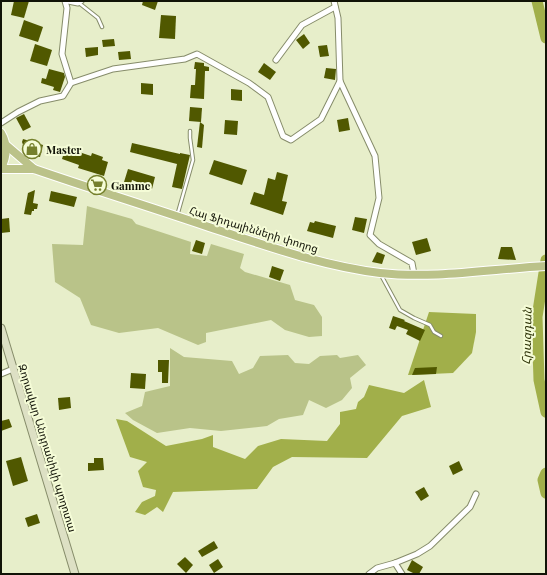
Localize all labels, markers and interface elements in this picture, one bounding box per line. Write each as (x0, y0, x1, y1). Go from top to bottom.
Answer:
shop icon: Master (21, 138, 43, 160)
place label: Master (46, 142, 82, 157)
supermarket icon: Gamme (86, 174, 108, 196)
place label: Gamme (111, 178, 151, 193)
street label: Հայ Ֆիդայինների փողոց (188, 202, 320, 256)
water label: Հրազդան (517, 306, 535, 365)
street label: Զորավար Անդրանիկի պողոտա (15, 362, 81, 534)

